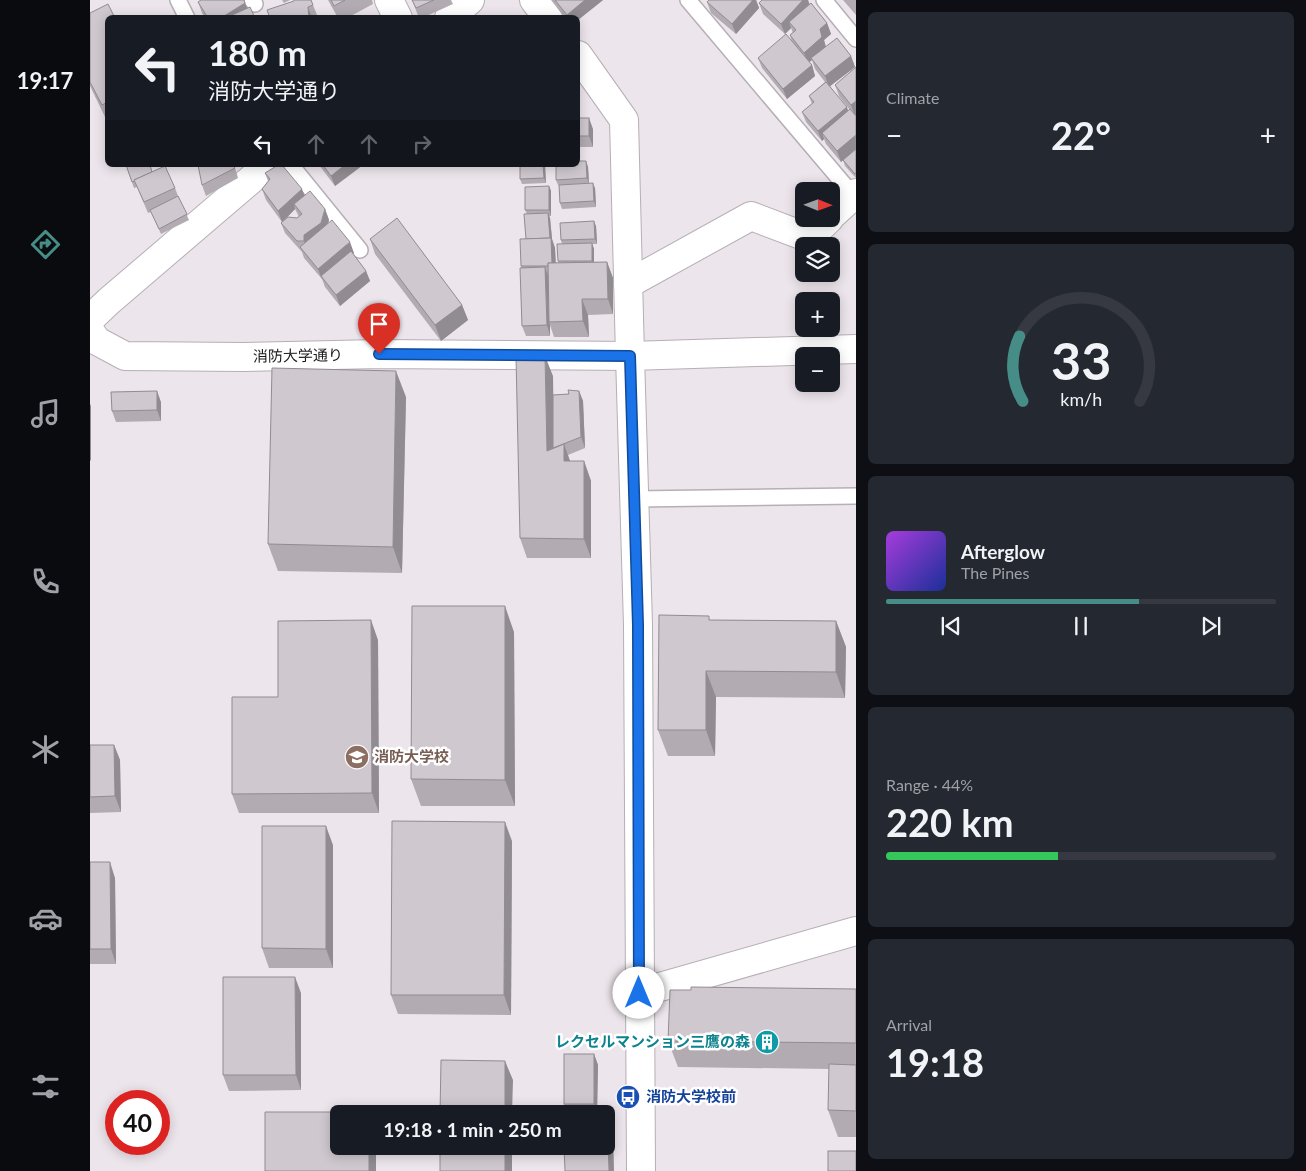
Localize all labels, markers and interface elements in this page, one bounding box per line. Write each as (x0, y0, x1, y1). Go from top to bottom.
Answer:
text: 180 m (208, 31, 307, 73)
icon: left (125, 35, 190, 100)
text: 19:17 (17, 67, 73, 94)
text: 消防大学通り (208, 77, 340, 104)
text: Climate (886, 88, 939, 107)
text: 22° (1051, 112, 1111, 158)
text: − (886, 118, 902, 152)
text: + (1260, 118, 1276, 152)
icon: left (249, 130, 277, 158)
icon: ahead (302, 130, 330, 158)
icon: ahead (355, 130, 383, 158)
icon: right (408, 130, 436, 158)
north arrow (795, 182, 840, 228)
map controls (795, 182, 840, 392)
icon: directions (28, 227, 63, 262)
button: layers (795, 237, 840, 282)
button: + (795, 292, 840, 337)
pin (358, 303, 400, 354)
icon: arrive (365, 310, 393, 338)
text: 33 (1051, 329, 1111, 391)
street label: 消防大学通り (253, 345, 343, 365)
button: − (795, 347, 840, 392)
text: km/h (1060, 388, 1102, 410)
icon: music (28, 396, 63, 431)
text: Afterglow (961, 540, 1045, 563)
text: The Pines (961, 563, 1030, 582)
icon: phone (28, 564, 63, 599)
icon: previous (937, 612, 965, 640)
icon: pause (1067, 612, 1095, 640)
icon: next (1197, 612, 1225, 640)
icon: climate (28, 732, 63, 767)
school or university icon: 消防大学校 (344, 744, 370, 770)
place label: 消防大学校 (374, 747, 449, 765)
text: Range · 44% (886, 775, 973, 794)
text: 220 km (886, 799, 1014, 845)
icon: car (28, 901, 63, 936)
position arrow (612, 966, 664, 1018)
text: Arrival (886, 1015, 932, 1034)
building icon: レクセルマンション三鷹の森 (754, 1029, 780, 1055)
place label: レクセルマンション三鷹の森 (555, 1032, 750, 1050)
text: 19:18 (886, 1039, 984, 1085)
icon: filters (28, 1069, 63, 1104)
bus stop icon: 消防大学校前 (615, 1084, 641, 1110)
place label: 消防大学校前 (646, 1087, 736, 1105)
speed limit sign: 40 (105, 1090, 170, 1155)
text: 19:18 · 1 min · 250 m (383, 1118, 562, 1141)

